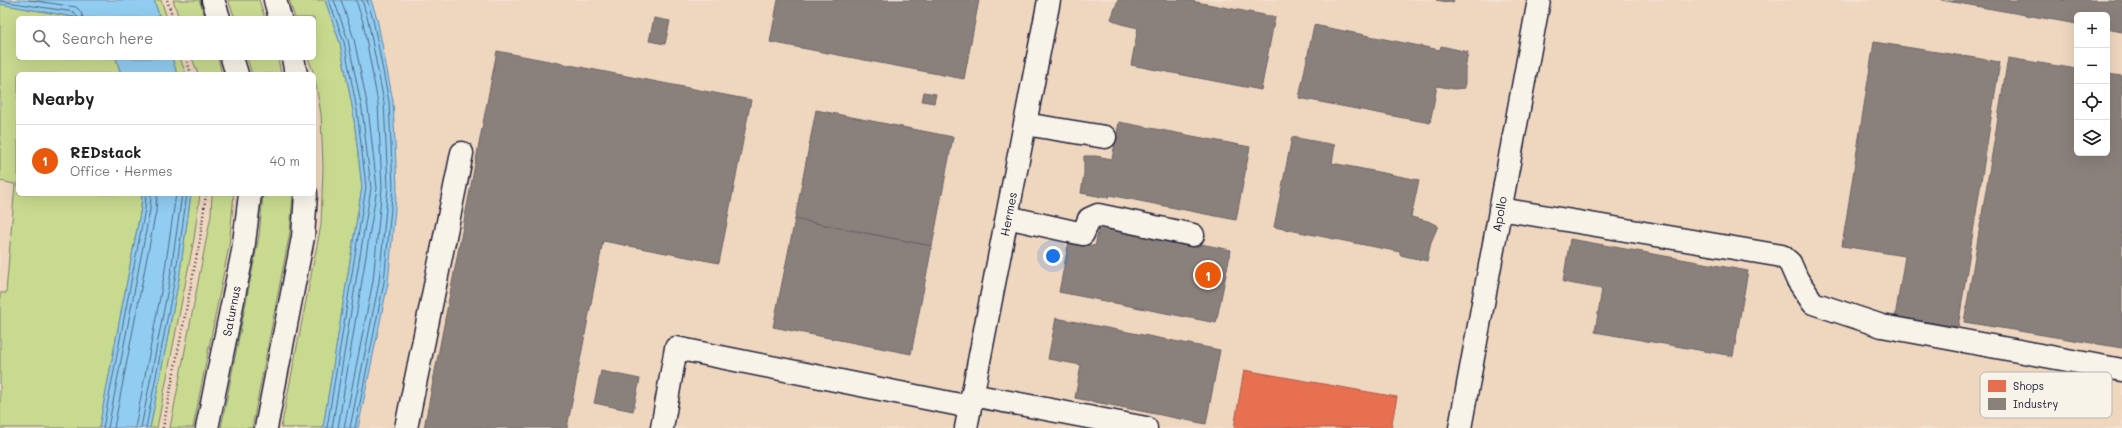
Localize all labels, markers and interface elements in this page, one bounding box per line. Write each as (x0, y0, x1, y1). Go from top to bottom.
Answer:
map controls (2074, 12, 2110, 156)
button: + (2074, 12, 2110, 48)
search box (16, 16, 316, 60)
icon: search (30, 27, 52, 49)
text: Search here (62, 28, 153, 48)
button: − (2074, 48, 2110, 84)
button: locate (2074, 84, 2110, 120)
text: Nearby (32, 87, 94, 109)
button: layers (2074, 120, 2110, 156)
text: REDstack (70, 142, 141, 162)
text: 1 (42, 152, 48, 169)
text: 40 m (270, 152, 300, 169)
text: Office · Hermes (70, 162, 173, 179)
street label: Hermes (996, 190, 1020, 238)
street label: Apollo (1488, 195, 1510, 233)
your location (1043, 246, 1063, 266)
pin: 1 (1195, 260, 1221, 290)
street label: Saturnus (218, 284, 244, 338)
legend (1980, 372, 2112, 418)
text: Shops (2013, 378, 2044, 393)
text: Industry (2013, 396, 2059, 411)

